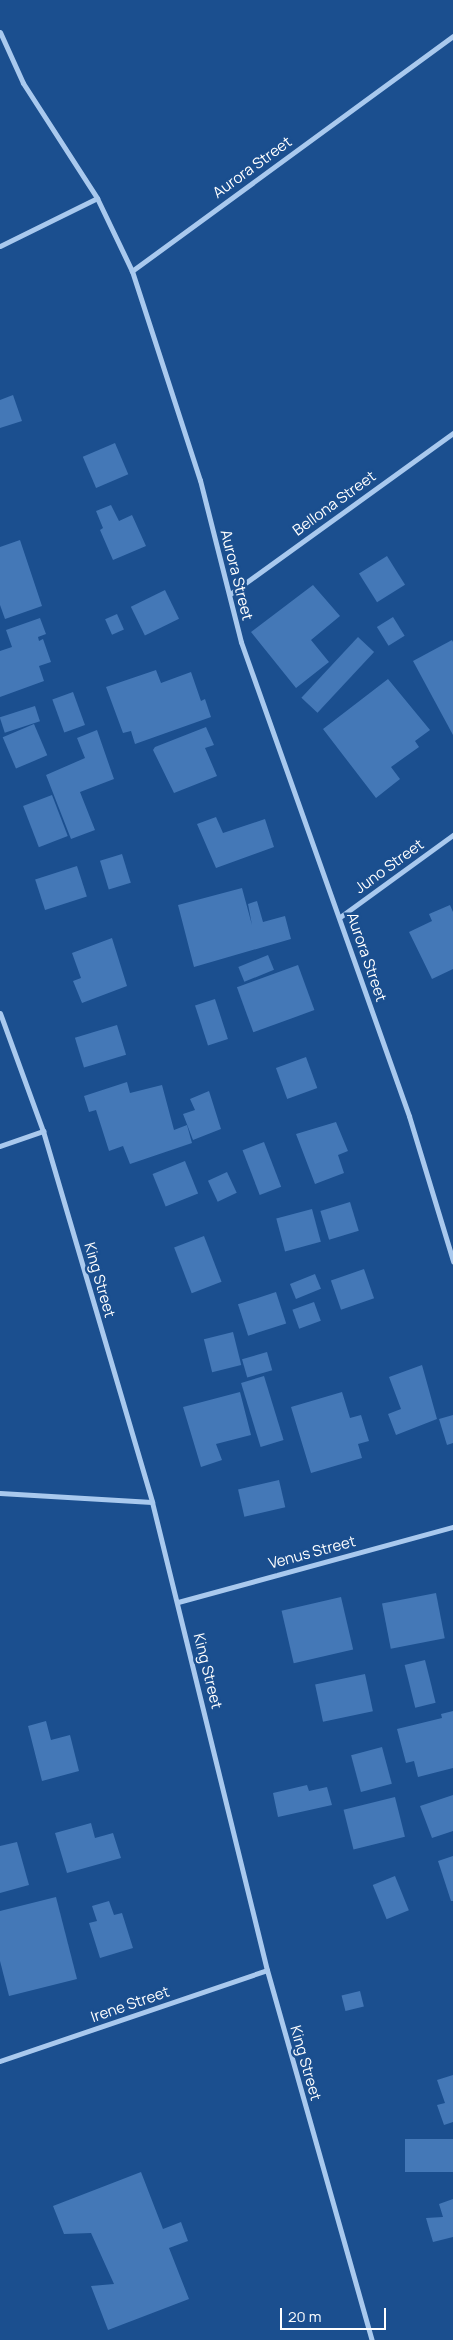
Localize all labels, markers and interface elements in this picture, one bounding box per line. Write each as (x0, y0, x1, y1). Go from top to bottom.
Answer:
street label: Aurora Street (209, 132, 295, 202)
street label: Bellona Street (289, 467, 379, 539)
street label: Aurora Street (217, 528, 257, 622)
street label: Juno Street (351, 835, 427, 897)
street label: Aurora Street (343, 910, 391, 1004)
street label: King Street (81, 1240, 119, 1320)
street label: Venus Street (266, 1532, 358, 1572)
street label: King Street (190, 1631, 226, 1711)
street label: Irene Street (88, 1982, 172, 2026)
street label: King Street (287, 2023, 325, 2103)
scale bar (283, 2298, 389, 2330)
text: 20 m (288, 2306, 321, 2327)

